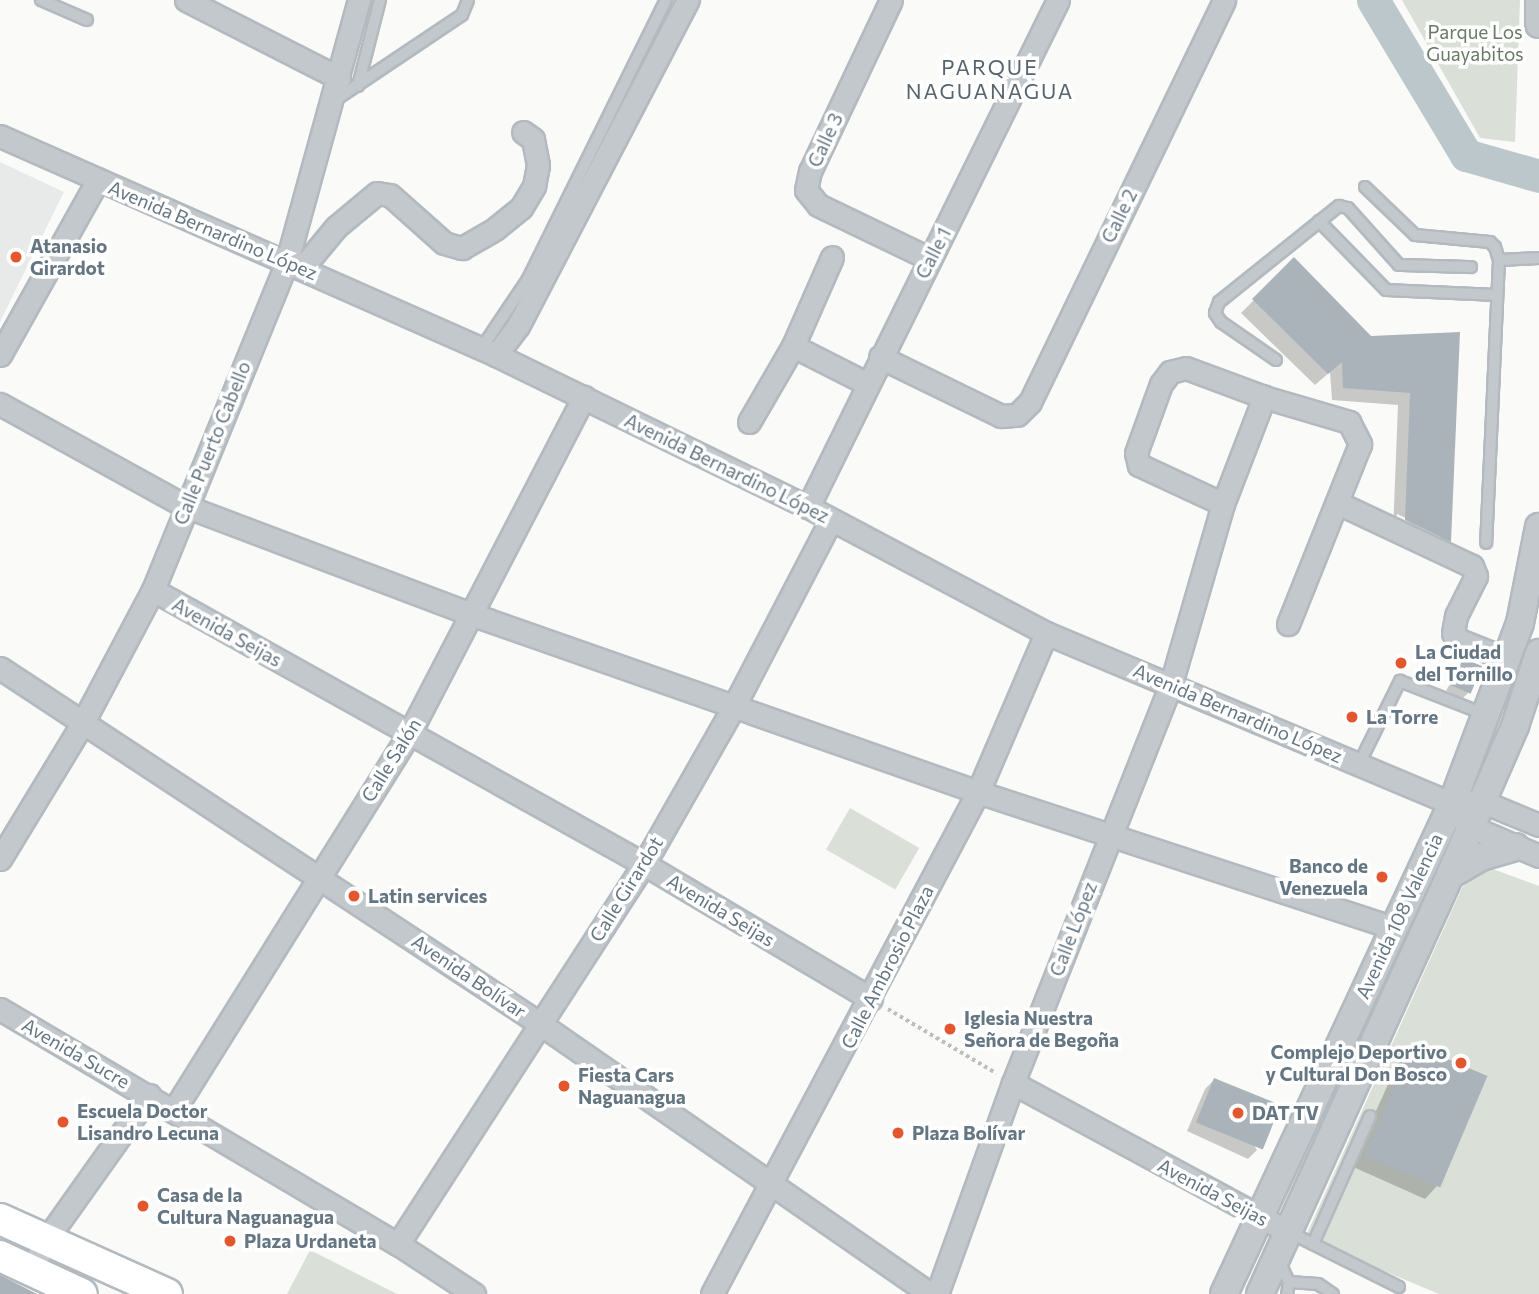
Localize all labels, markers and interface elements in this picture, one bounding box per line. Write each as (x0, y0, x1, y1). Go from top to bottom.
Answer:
park label: Parque Los Guayabitos (1426, 21, 1524, 65)
district label: PARQUE NAGUANAGUA (907, 54, 1073, 104)
street label: Calle 3 (803, 109, 847, 171)
street label: Avenida Bernardino López (105, 176, 321, 284)
street label: Calle 2 (1096, 185, 1142, 247)
street label: Calle 1 (910, 224, 956, 282)
place label: Atanasio Girardot (30, 235, 107, 279)
marker: Atanasio Girardot (8, 249, 24, 265)
street label: Calle Puerto Cabello (169, 358, 255, 528)
street label: Avenida Bernardino López (621, 408, 833, 528)
street label: Avenida Seijas (168, 593, 286, 671)
place label: La Ciudad del Tornillo (1415, 641, 1513, 685)
marker: La Ciudad del Tornillo (1393, 655, 1409, 671)
street label: Avenida Bernardino López (1130, 659, 1346, 767)
place label: La Torre (1366, 706, 1438, 728)
marker: La Torre (1344, 709, 1360, 725)
street label: Calle Salón (356, 714, 426, 806)
street label: Avenida 108 Valencia (1351, 830, 1447, 1002)
street label: Calle Girardot (585, 832, 667, 946)
place label: Banco de Venezuela (1279, 855, 1368, 899)
street label: Avenida Seijas (663, 869, 779, 951)
marker: Banco de Venezuela (1374, 869, 1390, 885)
street label: Calle López (1045, 879, 1101, 979)
street label: Calle Ambrosio Plaza (836, 882, 938, 1052)
place label: Latin services (368, 885, 487, 907)
marker: Latin services (346, 888, 362, 904)
street label: Avenida Bolívar (408, 929, 530, 1023)
place label: Iglesia Nuestra Señora de Begoña (964, 1007, 1119, 1051)
street label: Avenida Sucre (18, 1013, 134, 1093)
marker: Iglesia Nuestra Señora de Begoña (942, 1021, 958, 1037)
place label: Complejo Deportivo y Cultural Don Bosco (1266, 1041, 1447, 1085)
marker: Complejo Deportivo y Cultural Don Bosco (1453, 1055, 1469, 1071)
place label: Fiesta Cars Naguanagua (578, 1064, 686, 1108)
marker: Fiesta Cars Naguanagua (556, 1078, 572, 1094)
place label: Escuela Doctor Lisandro Lecuna (77, 1100, 219, 1144)
place label: DAT TV (1252, 1102, 1319, 1124)
marker: DAT TV (1230, 1105, 1246, 1121)
marker: Escuela Doctor Lisandro Lecuna (55, 1114, 71, 1130)
place label: Plaza Bolívar (912, 1122, 1025, 1144)
marker: Plaza Bolívar (890, 1125, 906, 1141)
street label: Avenida Seijas (1154, 1153, 1272, 1231)
place label: Casa de la Cultura Naguanagua (157, 1184, 334, 1228)
marker: Casa de la Cultura Naguanagua (135, 1198, 151, 1214)
place label: Plaza Urdaneta (244, 1230, 376, 1252)
marker: Plaza Urdaneta (222, 1233, 238, 1249)

